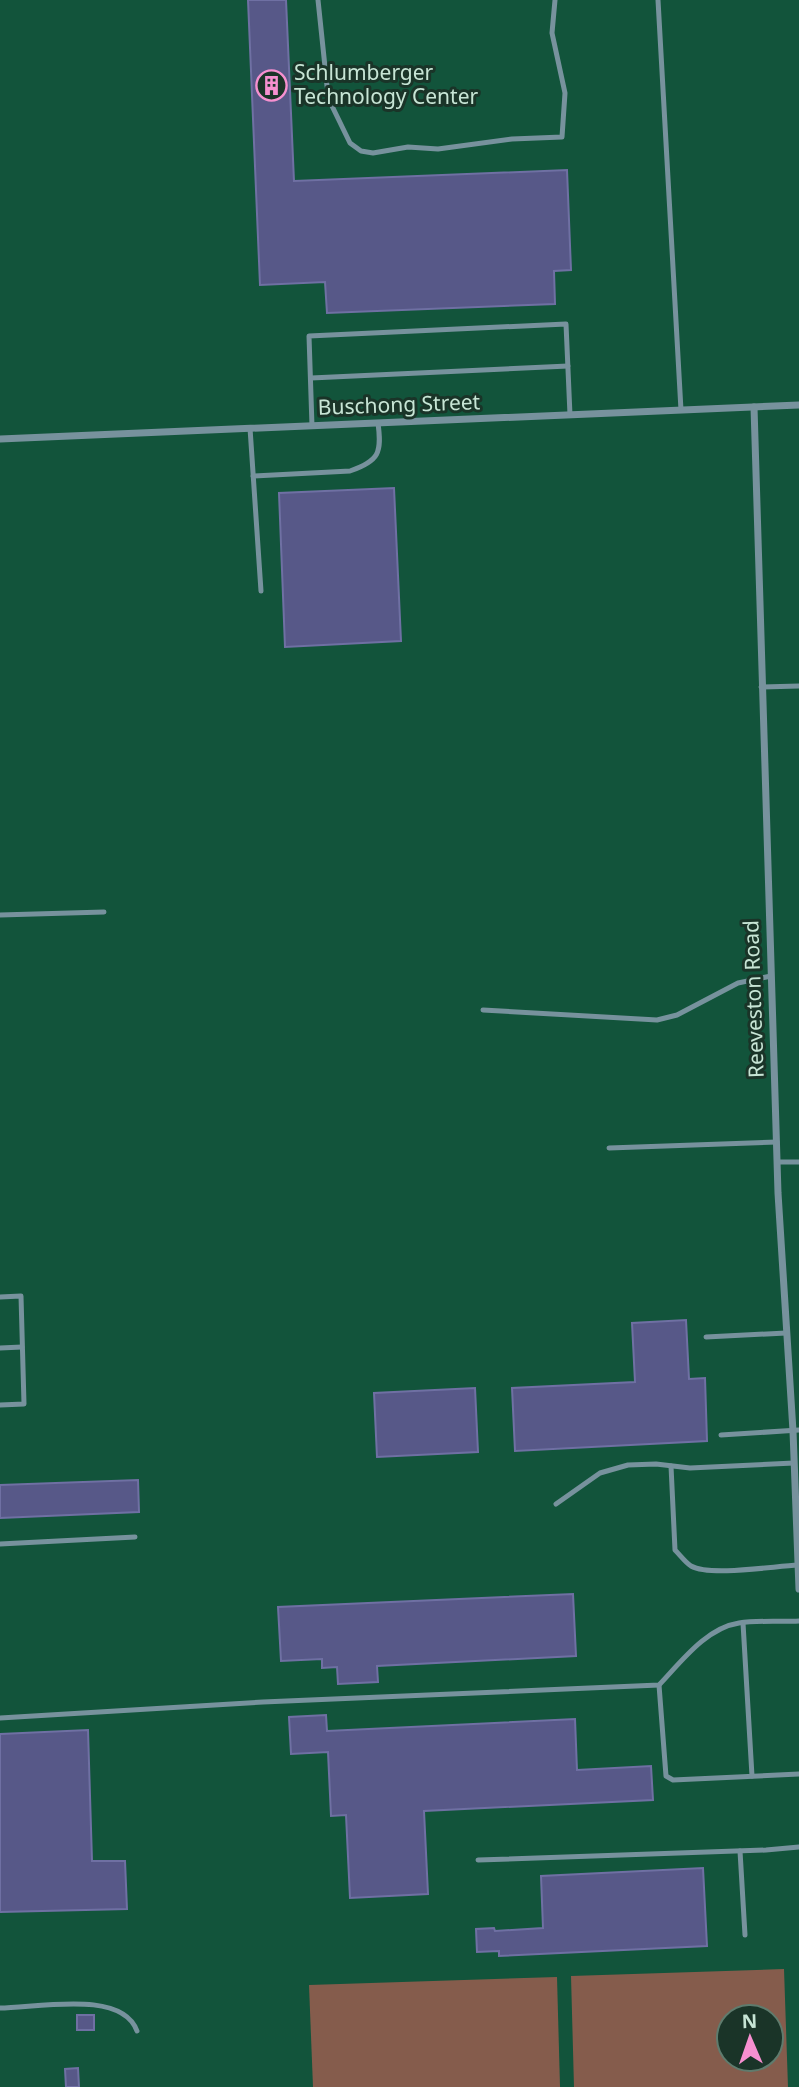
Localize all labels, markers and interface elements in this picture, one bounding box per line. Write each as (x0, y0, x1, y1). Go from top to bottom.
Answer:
place label: Schlumberger Technology Center (294, 58, 479, 110)
building icon: Schlumberger Technology Center (254, 68, 288, 102)
street label: Buschong Street (317, 387, 481, 421)
street label: Reeveston Road (736, 920, 770, 1079)
north arrow (715, 2003, 785, 2073)
text: N (741, 2008, 758, 2034)

